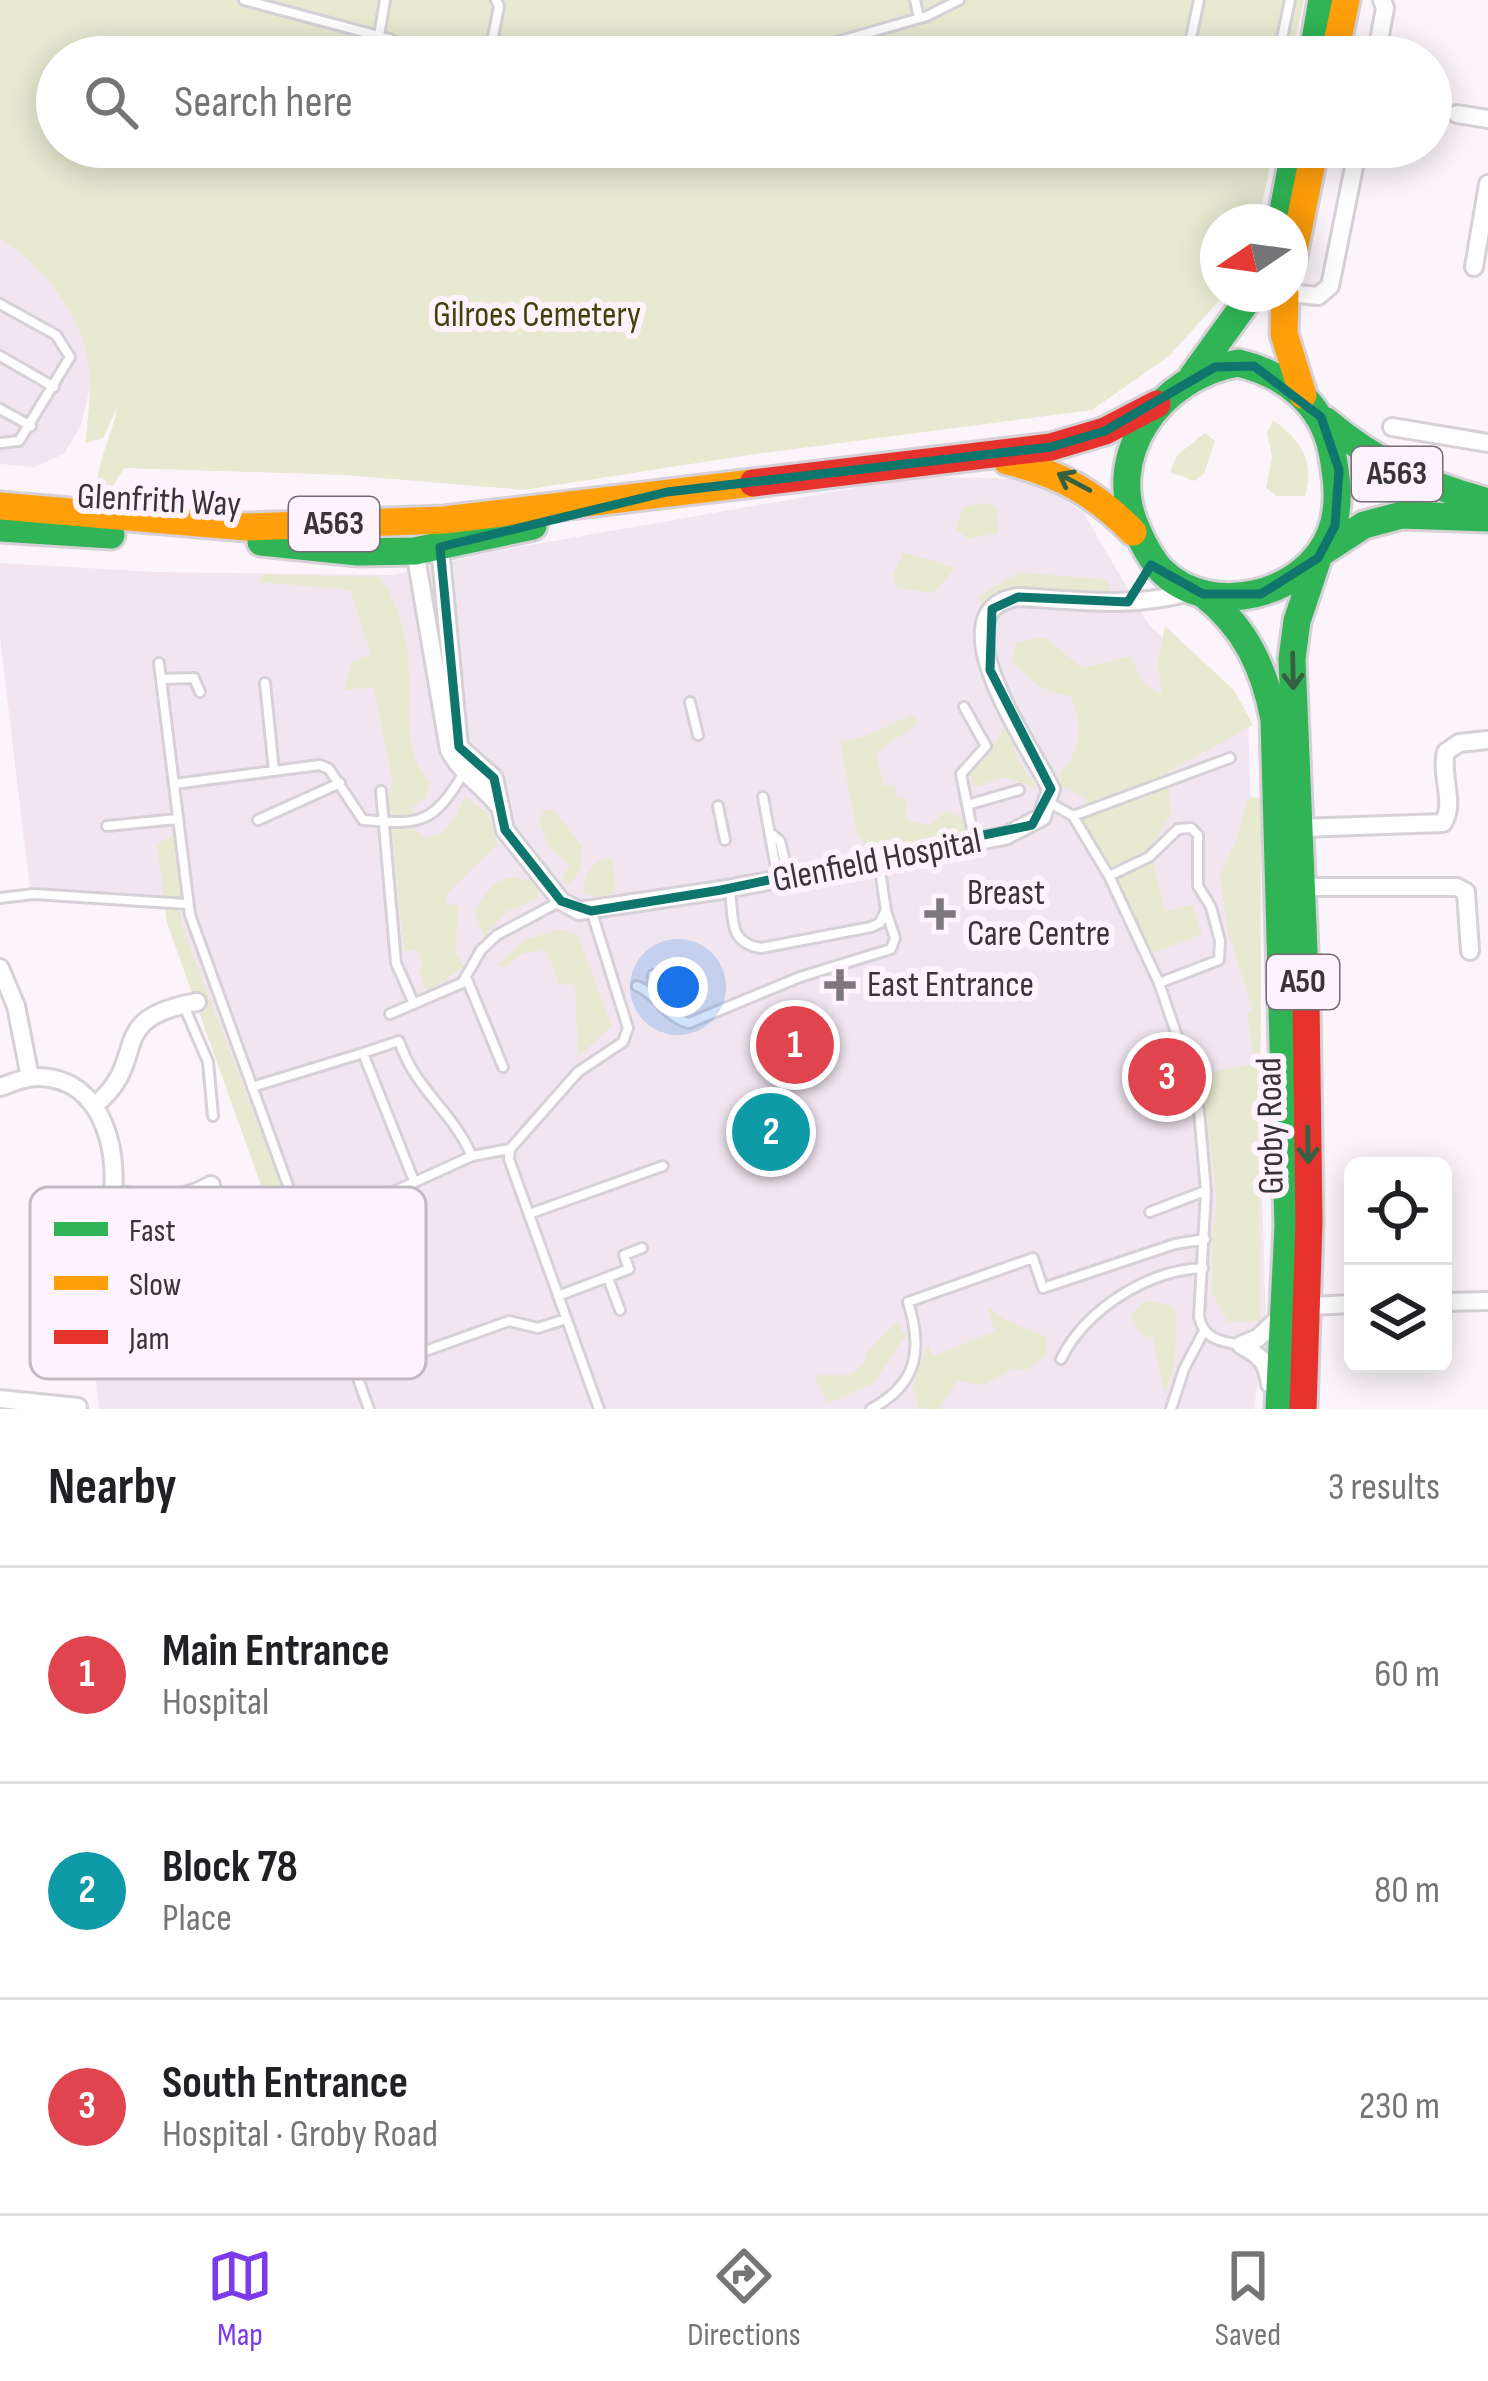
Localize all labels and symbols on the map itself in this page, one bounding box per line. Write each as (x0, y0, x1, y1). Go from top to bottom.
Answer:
north arrow (1200, 204, 1308, 312)
park label: Gilroes Cemetery (433, 294, 641, 337)
road number: A563 (1352, 447, 1442, 501)
one-way arrow (1058, 470, 1093, 493)
street label: Glenfrith Way (76, 475, 242, 527)
road number: A563 (289, 497, 379, 551)
one-way arrow (1282, 651, 1305, 690)
street label: Glenfield Hospital (769, 820, 985, 902)
place label: Breast Care Centre (967, 872, 1110, 956)
marker: Breast Care Centre (924, 898, 956, 930)
road number: A50 (1267, 955, 1339, 1009)
your location (648, 957, 708, 1017)
place label: East Entrance (867, 964, 1034, 1007)
marker: East Entrance (824, 969, 856, 1001)
pin: 1 (756, 1000, 834, 1090)
pin: 3 (1128, 1032, 1206, 1122)
street label: Groby Road (1248, 1057, 1294, 1195)
pin: 2 (732, 1087, 810, 1177)
one-way arrow (1297, 1125, 1320, 1164)
legend (30, 1187, 426, 1379)
text: Fast (129, 1211, 176, 1251)
text: Slow (129, 1265, 181, 1305)
text: Jam (128, 1319, 170, 1359)

